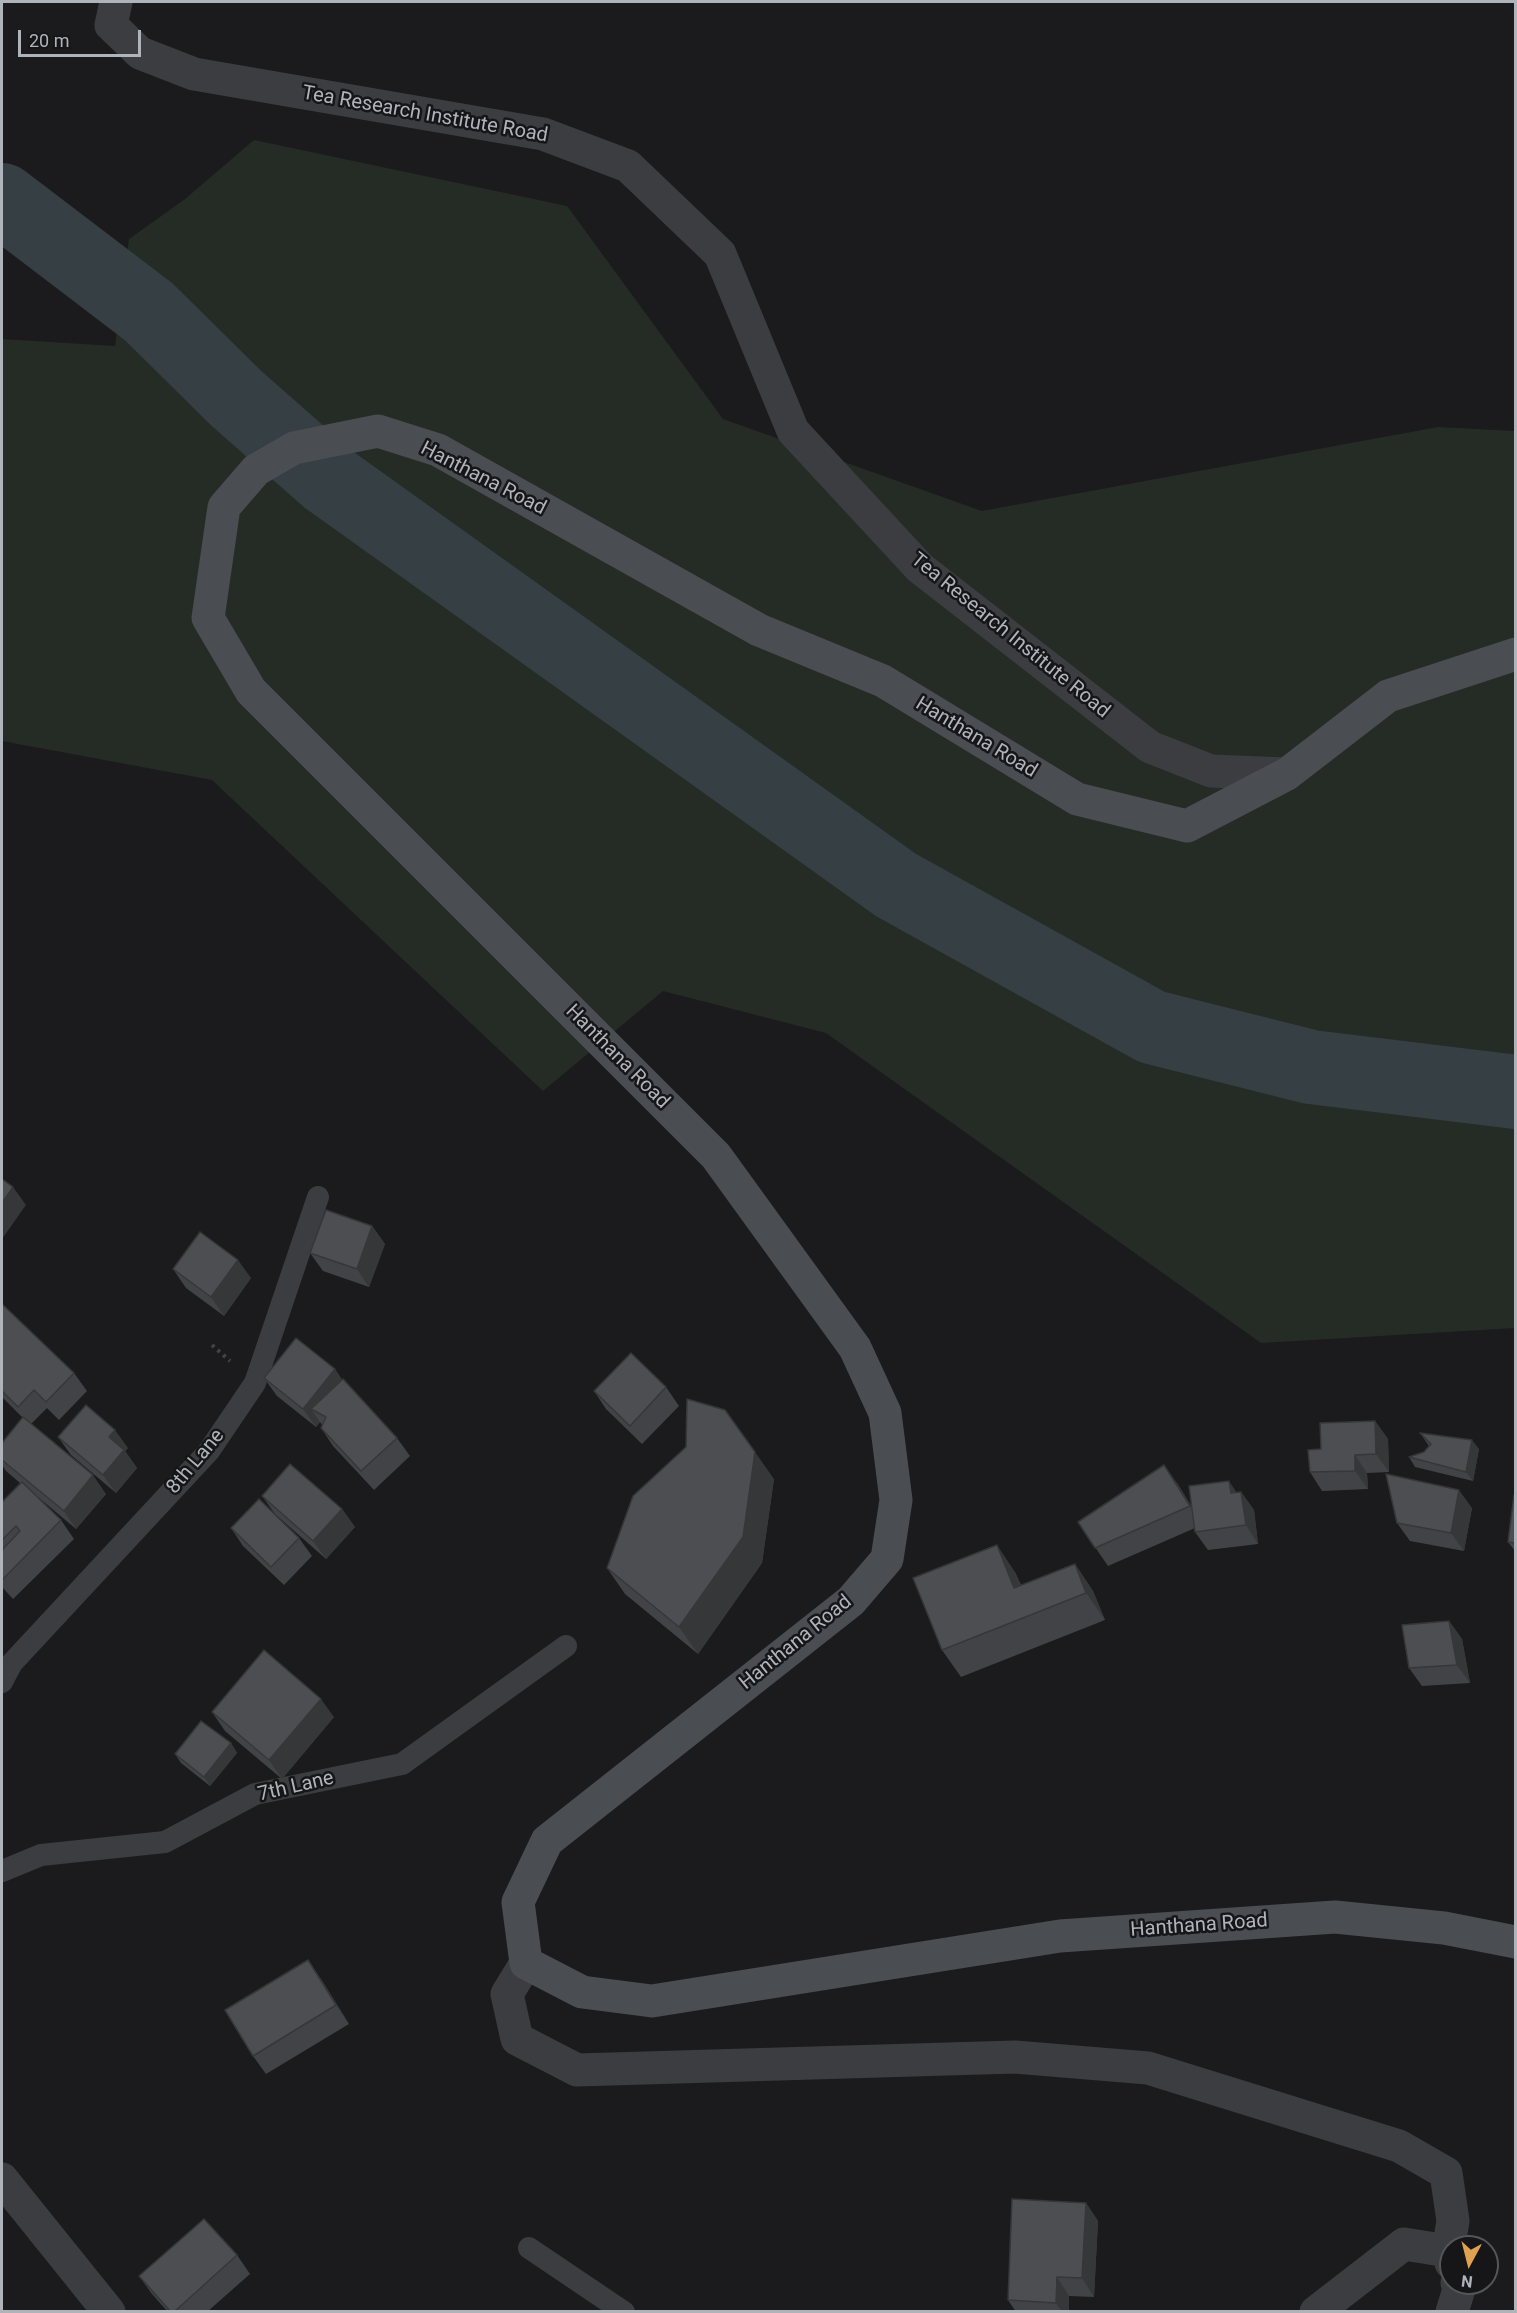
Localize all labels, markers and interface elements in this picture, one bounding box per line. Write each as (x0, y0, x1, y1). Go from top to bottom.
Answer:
scale bar (21, 18, 144, 56)
text: 20 m (29, 30, 69, 51)
street label: Tea Research Institute Road (300, 82, 550, 148)
street label: Hanthana Road (416, 437, 550, 521)
street label: Tea Research Institute Road (906, 548, 1114, 724)
street label: Hanthana Road (911, 692, 1041, 784)
street label: Hanthana Road (560, 1000, 674, 1114)
street label: 8th Lane (162, 1425, 230, 1499)
street label: Hanthana Road (735, 1590, 857, 1696)
street label: 7th Lane (256, 1767, 336, 1807)
street label: Hanthana Road (1130, 1909, 1268, 1943)
north arrow (1439, 2235, 1499, 2295)
text: N (1460, 2271, 1474, 2291)

